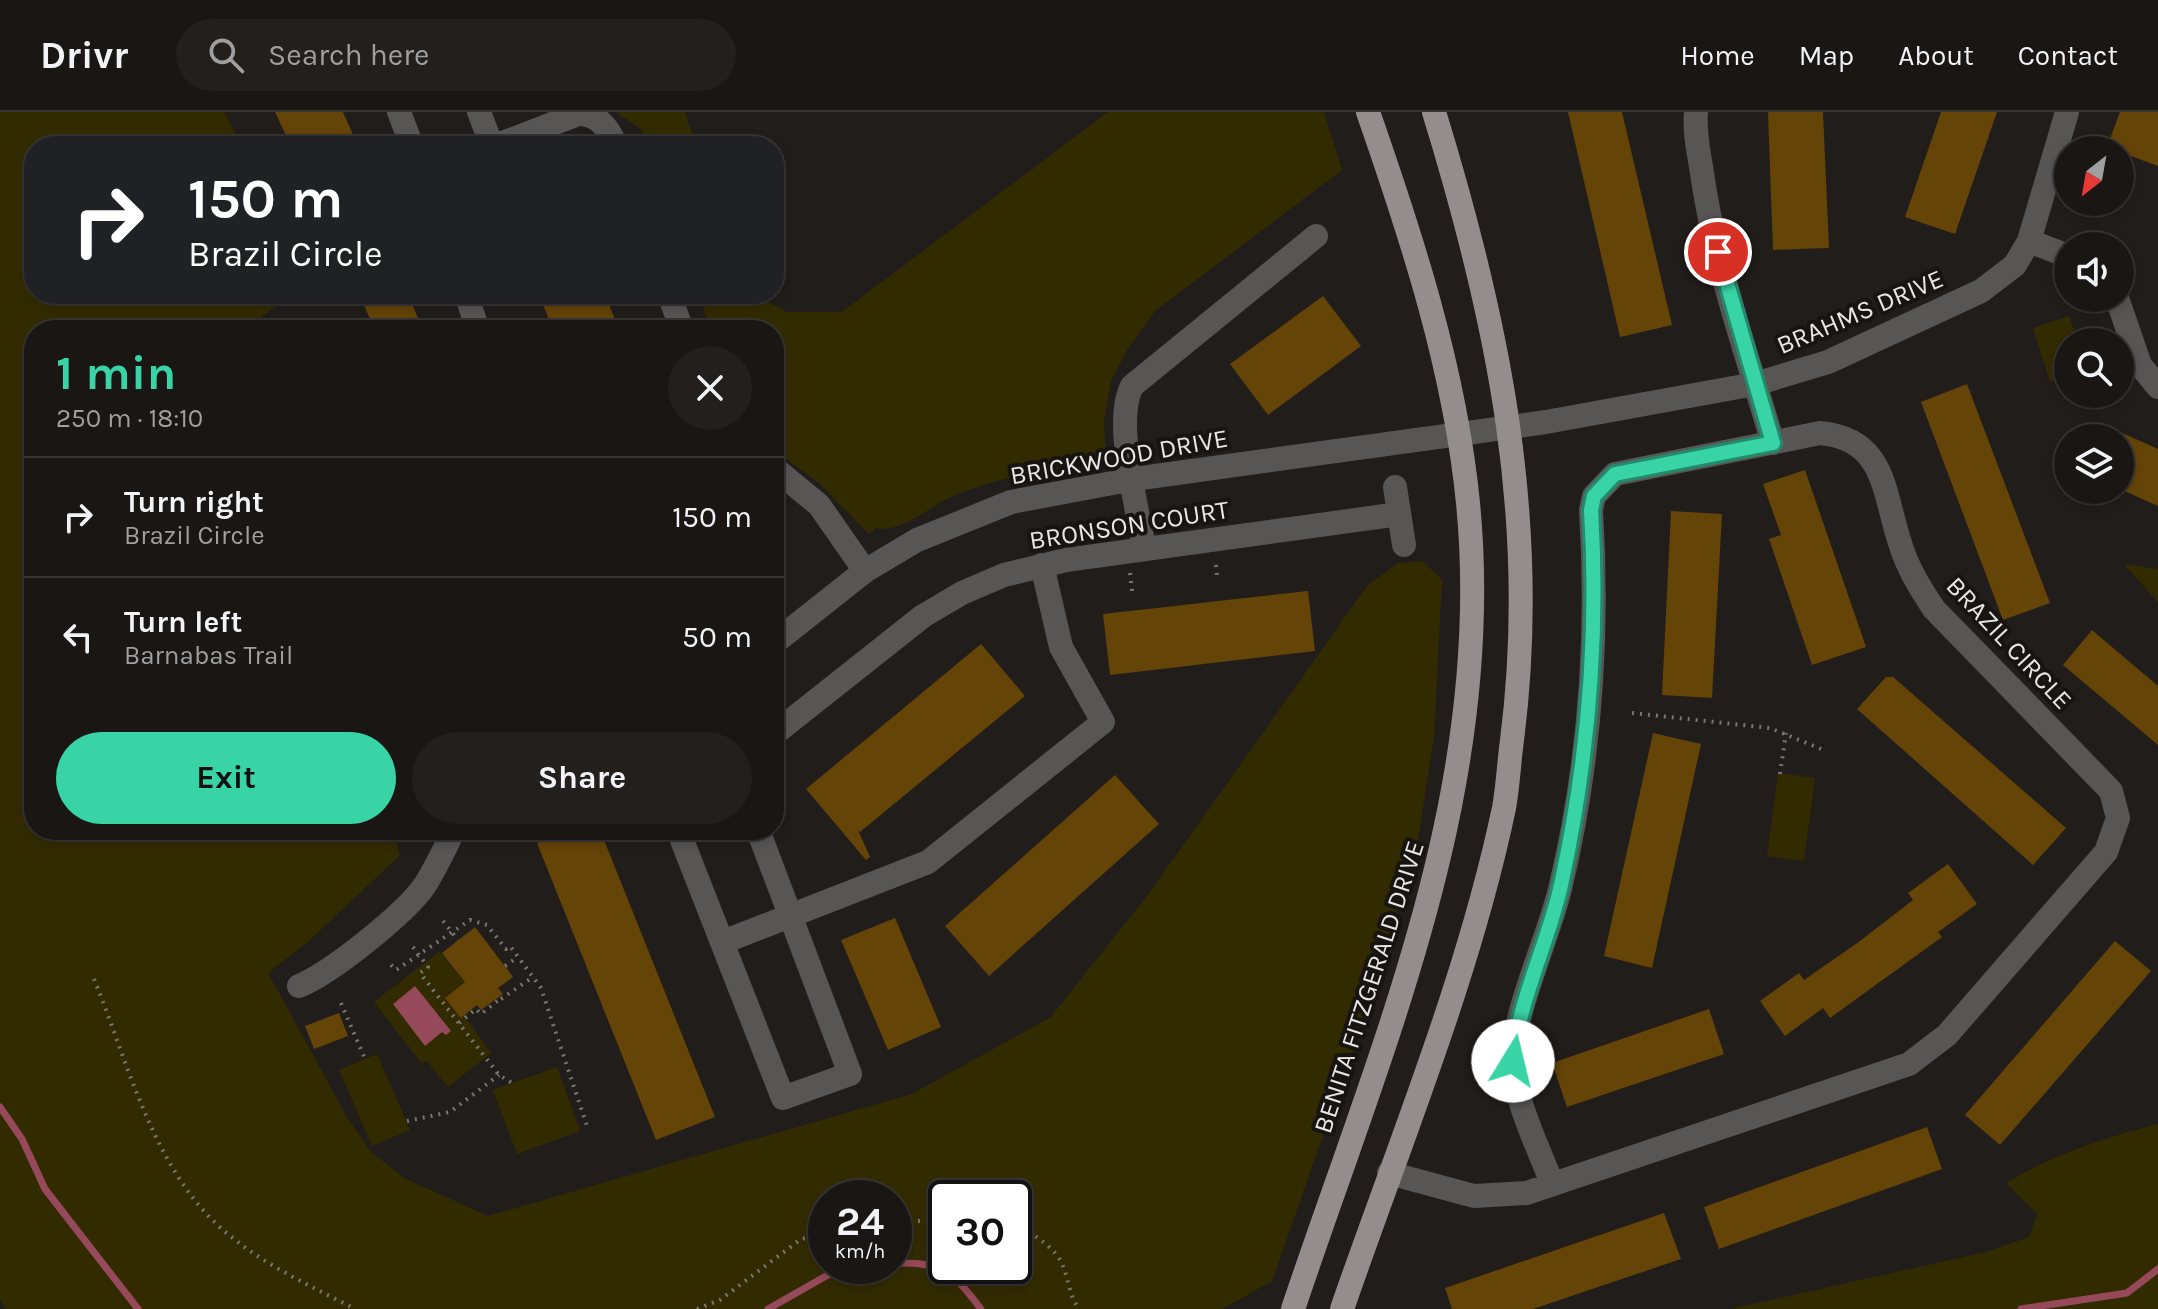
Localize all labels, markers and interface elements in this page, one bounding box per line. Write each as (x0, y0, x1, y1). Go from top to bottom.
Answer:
search box (176, 19, 736, 91)
text: Drivr (40, 33, 128, 78)
icon: search (204, 33, 248, 77)
text: Search here (268, 37, 429, 73)
text: Home (1680, 39, 1755, 72)
text: Map (1799, 39, 1854, 72)
text: About (1898, 39, 1974, 72)
text: Contact (2018, 39, 2118, 72)
north arrow (2054, 136, 2134, 216)
map controls (2054, 136, 2134, 504)
text: 150 m (188, 166, 343, 231)
icon: right (56, 168, 160, 272)
pin (1684, 218, 1752, 286)
icon: arrive (1696, 230, 1740, 274)
button: sound (2054, 232, 2134, 312)
text: Brazil Circle (188, 233, 383, 275)
street label: BRAHMS DRIVE (1772, 263, 1948, 361)
button: search (2054, 328, 2134, 408)
text: 1 min (56, 345, 176, 401)
button: close (668, 346, 752, 430)
text: 250 m · 18:10 (56, 403, 203, 434)
street label: BRICKWOOD DRIVE (1008, 423, 1230, 491)
button: layers (2054, 424, 2134, 504)
text: Turn right (124, 484, 264, 520)
street label: BRONSON COURT (1027, 494, 1231, 556)
icon: right (56, 495, 100, 539)
text: 150 m (672, 499, 752, 535)
text: Brazil Circle (124, 520, 265, 551)
street label: BRAZIL CIRCLE (1940, 570, 2078, 716)
text: Turn left (124, 604, 242, 640)
icon: left (56, 615, 100, 659)
text: 50 m (682, 619, 752, 655)
text: Barnabas Trail (124, 640, 293, 671)
button: Exit (56, 732, 396, 824)
button: Share (412, 732, 752, 824)
street label: BENITA FITZGERALD DRIVE (1307, 837, 1431, 1137)
position arrow (1471, 1019, 1555, 1103)
speed limit sign: 30 (928, 1180, 1032, 1284)
text: 24 (836, 1198, 884, 1245)
text: km/h (835, 1240, 885, 1263)

